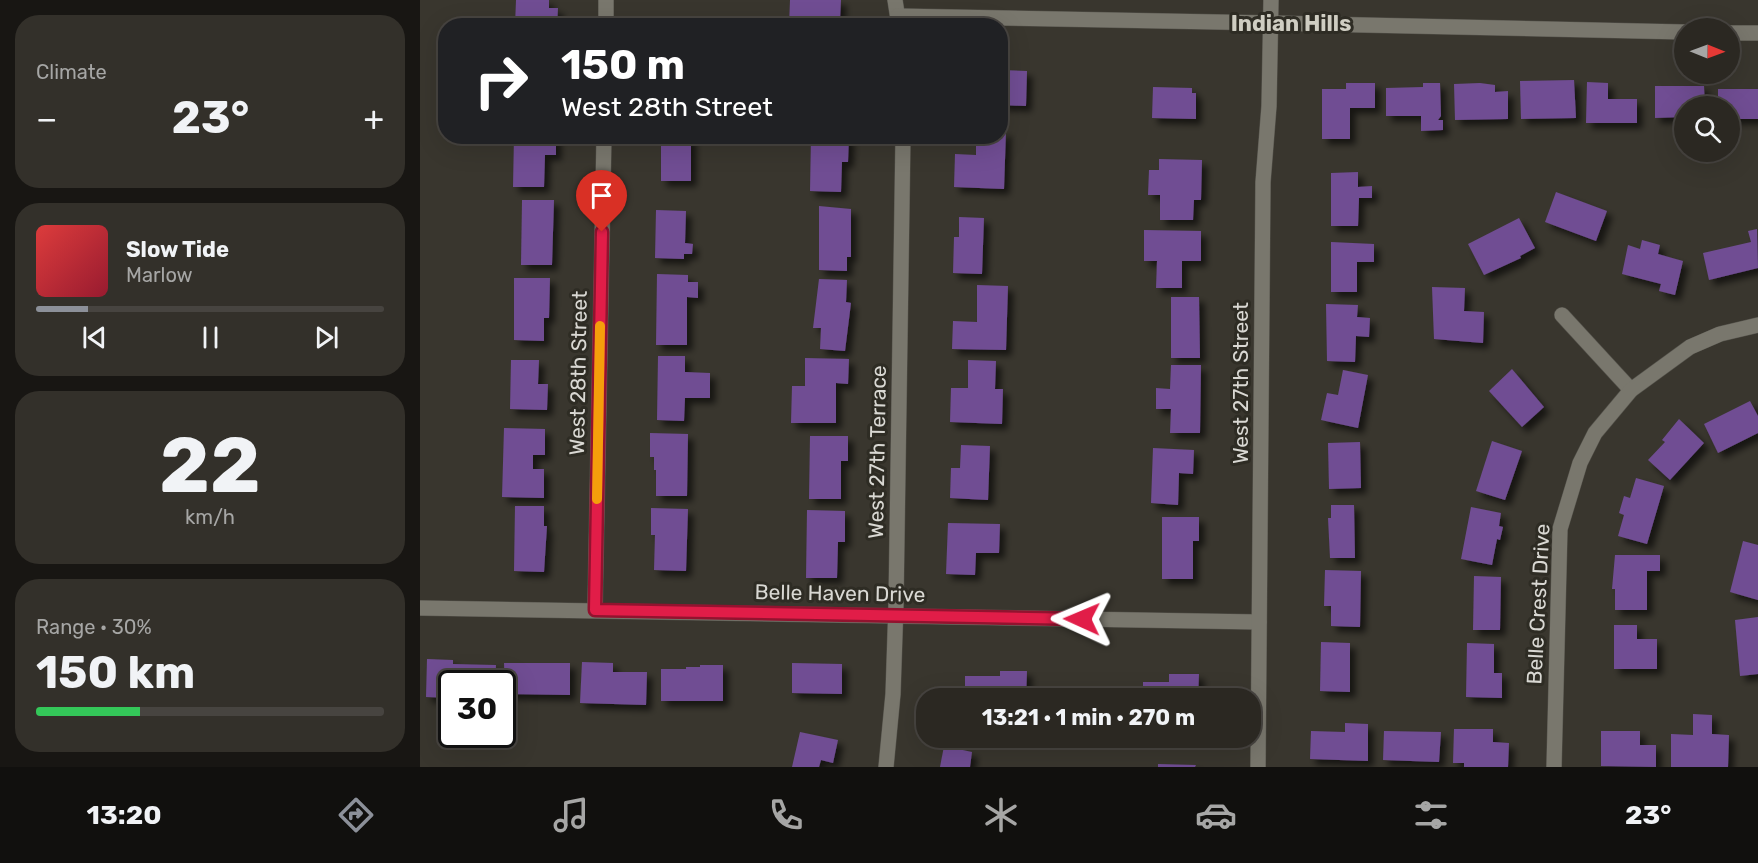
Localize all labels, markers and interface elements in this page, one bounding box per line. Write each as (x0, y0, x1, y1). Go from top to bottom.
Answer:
district label: Indian Hills (1231, 10, 1351, 37)
north arrow (1674, 18, 1740, 84)
map controls (1674, 18, 1740, 162)
text: 150 m (561, 40, 685, 90)
icon: right (462, 42, 540, 120)
text: Climate (36, 60, 107, 84)
text: 23° (172, 91, 249, 144)
text: West 28th Street (561, 91, 773, 123)
button: search (1674, 96, 1740, 162)
text: − (36, 99, 57, 138)
text: + (363, 99, 384, 138)
pin (576, 170, 627, 232)
icon: arrive (585, 179, 618, 212)
text: Slow Tide (126, 236, 229, 263)
text: Marlow (126, 263, 193, 287)
street label: West 28th Street (564, 290, 592, 456)
street label: West 27th Street (1228, 302, 1253, 464)
icon: previous (78, 321, 111, 354)
icon: pause (194, 321, 227, 354)
icon: next (310, 321, 343, 354)
street label: West 27th Terrace (863, 365, 891, 539)
text: 22 (159, 419, 261, 512)
text: km/h (185, 505, 235, 529)
street label: Belle Crest Drive (1521, 523, 1555, 685)
street label: Belle Haven Drive (754, 579, 926, 607)
position arrow (1050, 587, 1114, 651)
text: Range · 30% (36, 615, 152, 639)
text: 150 km (36, 646, 195, 699)
speed limit sign: 30 (438, 670, 516, 748)
text: 13:21 · 1 min · 270 m (982, 704, 1195, 731)
icon: directions (335, 794, 377, 836)
icon: music (550, 794, 592, 836)
icon: phone (765, 794, 807, 836)
icon: climate (980, 794, 1022, 836)
icon: car (1195, 794, 1237, 836)
icon: filters (1410, 794, 1452, 836)
text: 13:20 (87, 799, 162, 831)
text: 23° (1625, 799, 1671, 831)

